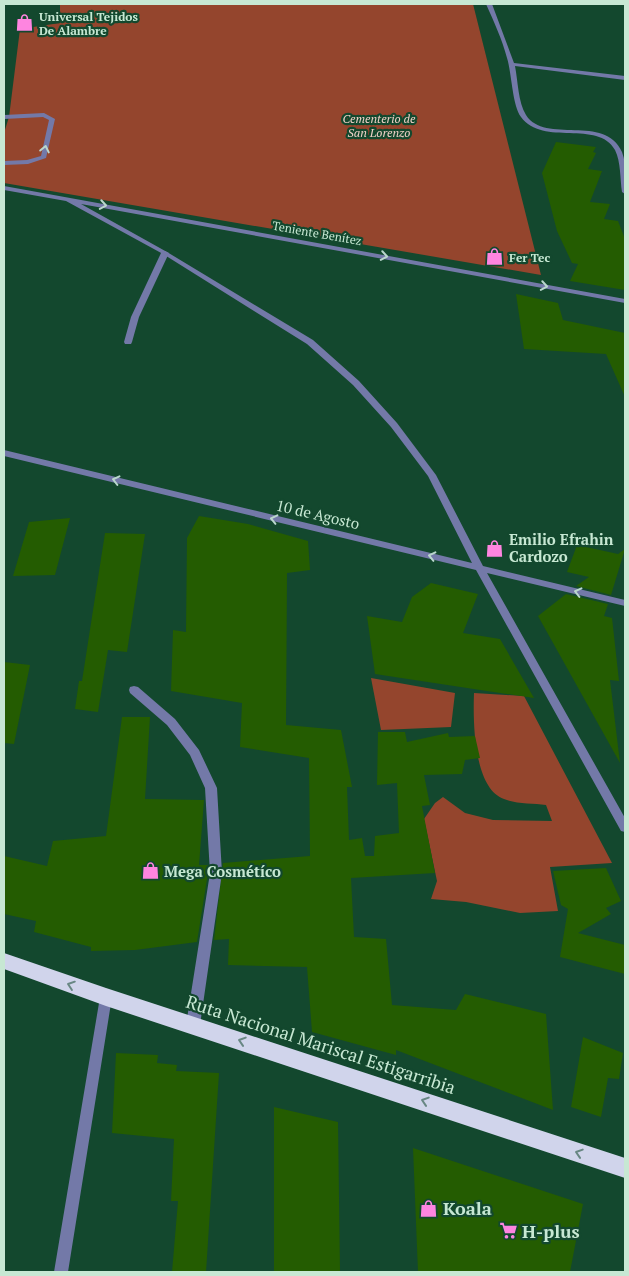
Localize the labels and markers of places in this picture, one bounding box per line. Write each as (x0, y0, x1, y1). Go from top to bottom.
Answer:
place label: Universal Tejidos De Alambre (39, 9, 138, 38)
shop icon: Universal Tejidos De Alambre (15, 13, 35, 33)
shop icon: Fer Tec (485, 247, 505, 267)
place label: Fer Tec (509, 250, 551, 265)
place label: Emilio Efrahin Cardozo (509, 529, 614, 566)
shop icon: Emilio Efrahin Cardozo (485, 538, 505, 558)
shop icon: Mega Cosmétíco (140, 861, 160, 881)
place label: Mega Cosmétíco (164, 861, 281, 881)
place label: Koala (443, 1196, 492, 1220)
shop icon: Koala (419, 1198, 439, 1218)
place label: H-plus (522, 1219, 580, 1243)
supermarket icon: H-plus (498, 1221, 518, 1241)

